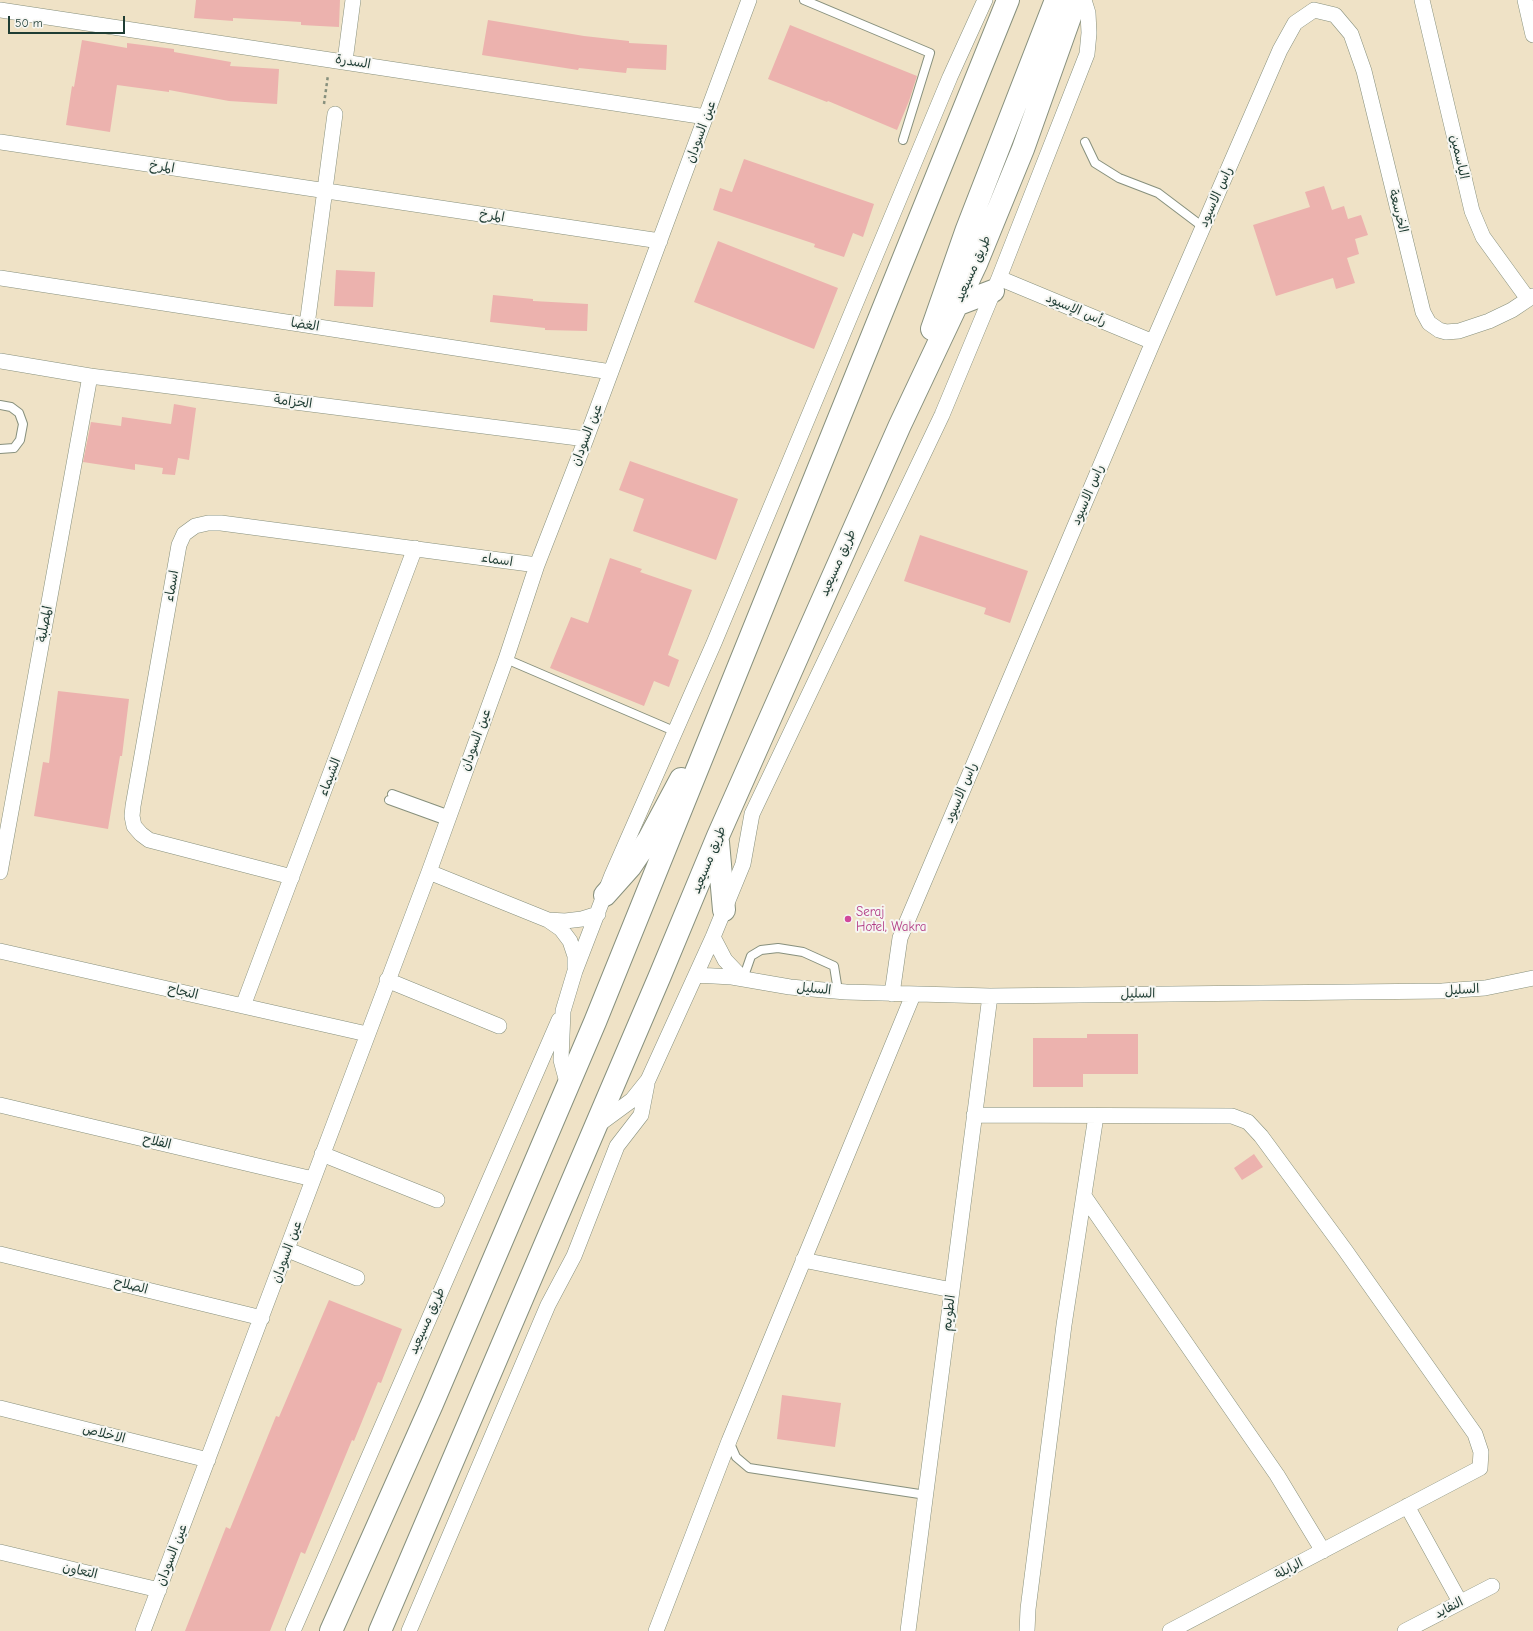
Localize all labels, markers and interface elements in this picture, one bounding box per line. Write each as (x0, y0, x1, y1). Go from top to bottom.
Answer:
scale bar (10, 8, 127, 34)
text: 50 m (15, 16, 43, 30)
street label: السدرة (334, 52, 372, 72)
street label: عين السودان (683, 99, 719, 165)
street label: الياسمين (1446, 133, 1472, 181)
street label: المرخ (148, 157, 176, 177)
street label: راس الاسيود (1196, 164, 1236, 230)
street label: الخرسعة (1385, 188, 1411, 234)
street label: المرخ (478, 206, 506, 226)
street label: طريق مسيعيد (951, 233, 995, 305)
street label: رأس الإسيود (1043, 290, 1109, 330)
street label: الغضا (290, 315, 320, 335)
street label: الخزامة (273, 392, 313, 412)
street label: عين السودان (568, 402, 606, 468)
street label: راس الاسيود (1068, 462, 1108, 528)
street label: طريق مسيعيد (816, 527, 860, 599)
street label: اسماء (480, 550, 514, 570)
street label: اسماء (162, 569, 182, 603)
street label: المصلبة (34, 605, 56, 643)
street label: عين السودان (458, 707, 494, 773)
street label: الشيماء (316, 756, 344, 798)
street label: راس الاسيود (941, 760, 981, 826)
street label: طريق مسيعيد (688, 824, 730, 896)
place label: Seraj Hotel, Wakra (856, 904, 926, 935)
marker: Seraj Hotel, Wakra (843, 914, 853, 924)
street label: السليل (796, 980, 832, 998)
street label: النجاح (166, 981, 200, 1003)
street label: السليل (1444, 981, 1480, 999)
street label: السليل (1120, 986, 1156, 1002)
street label: الفلاح (141, 1131, 173, 1153)
street label: عين السودان (269, 1219, 305, 1285)
street label: الصلاح (113, 1274, 149, 1298)
street label: طريق مسيعيد (405, 1285, 449, 1357)
street label: الطويم (939, 1294, 959, 1332)
street label: الاخلاص (81, 1421, 127, 1447)
street label: عين السودان (153, 1522, 191, 1588)
street label: الرابلة (1272, 1555, 1306, 1583)
street label: التعاون (61, 1559, 99, 1583)
street label: النفايد (1432, 1594, 1466, 1622)

